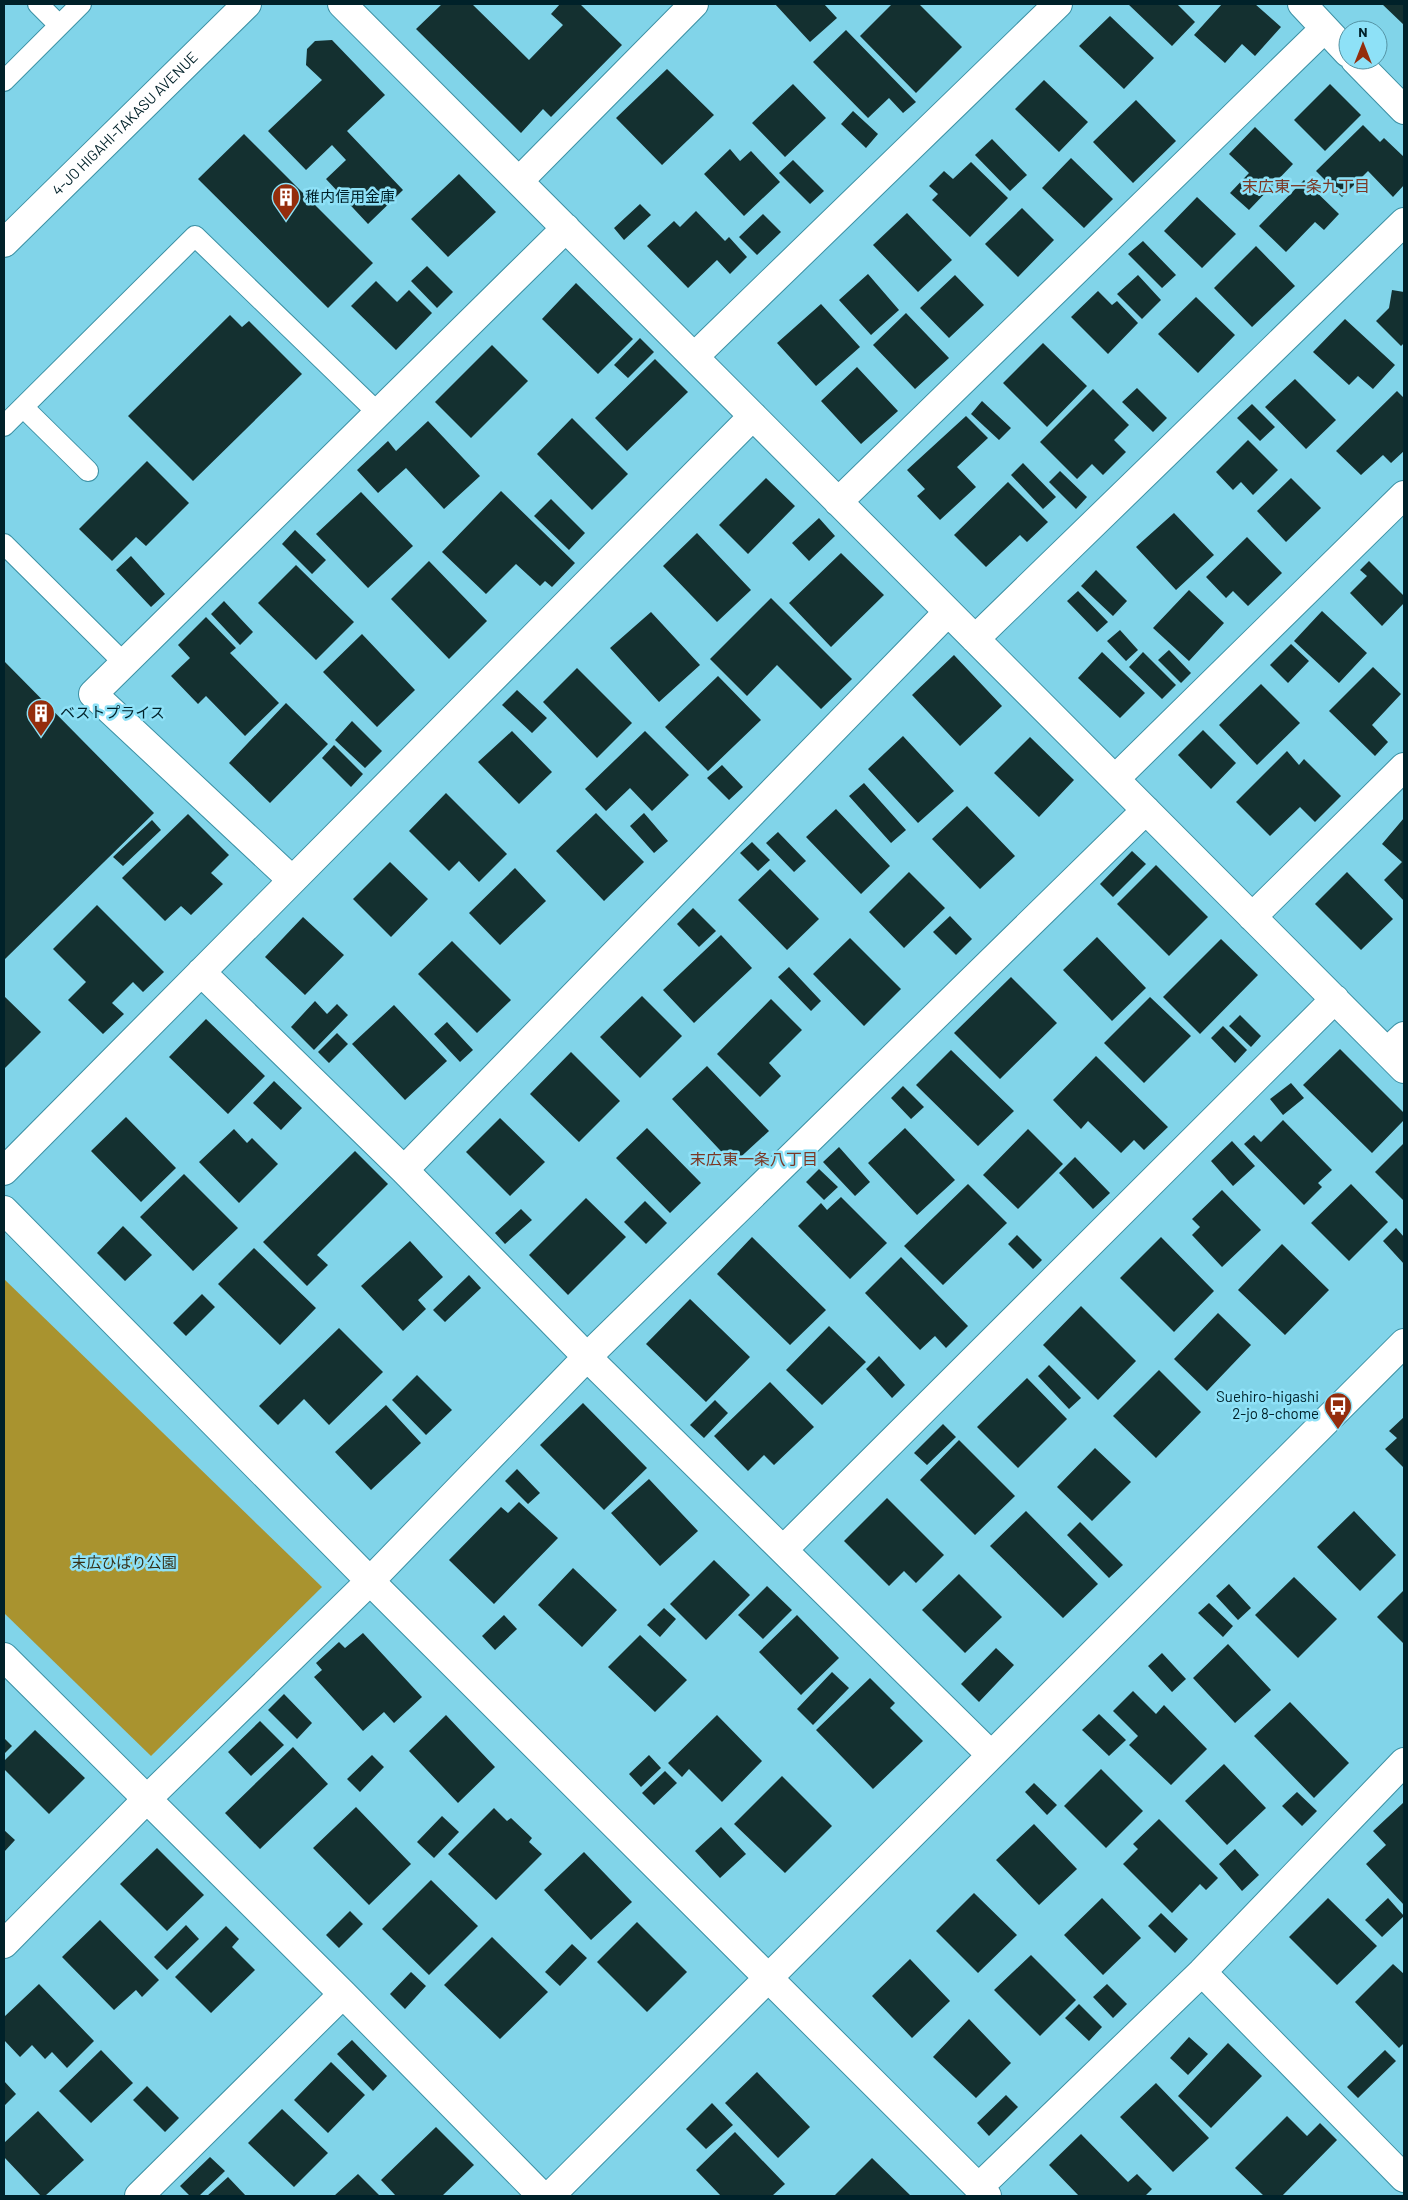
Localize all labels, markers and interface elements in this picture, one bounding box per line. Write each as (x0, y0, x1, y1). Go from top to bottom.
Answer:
north arrow (1338, 20, 1388, 70)
text: N (1358, 23, 1368, 40)
street label: 4-JO HIGAHI-TAKASU AVENUE (48, 47, 201, 199)
district label: 末広東一条九丁目 (1242, 176, 1370, 195)
building icon: 稚内信用金庫 (271, 182, 301, 221)
place label: 稚内信用金庫 (305, 187, 395, 205)
building icon: ベストプライス (26, 698, 56, 737)
place label: ベストプライス (60, 703, 165, 721)
district label: 末広東一条八丁目 (690, 1149, 818, 1168)
place label: Suehiro-higashi 2-jo 8-chome (1216, 1387, 1319, 1422)
bus stop icon: Suehiro-higashi 2-jo 8-chome (1323, 1391, 1353, 1430)
park label: 末広ひばり公園 (71, 1553, 177, 1571)

